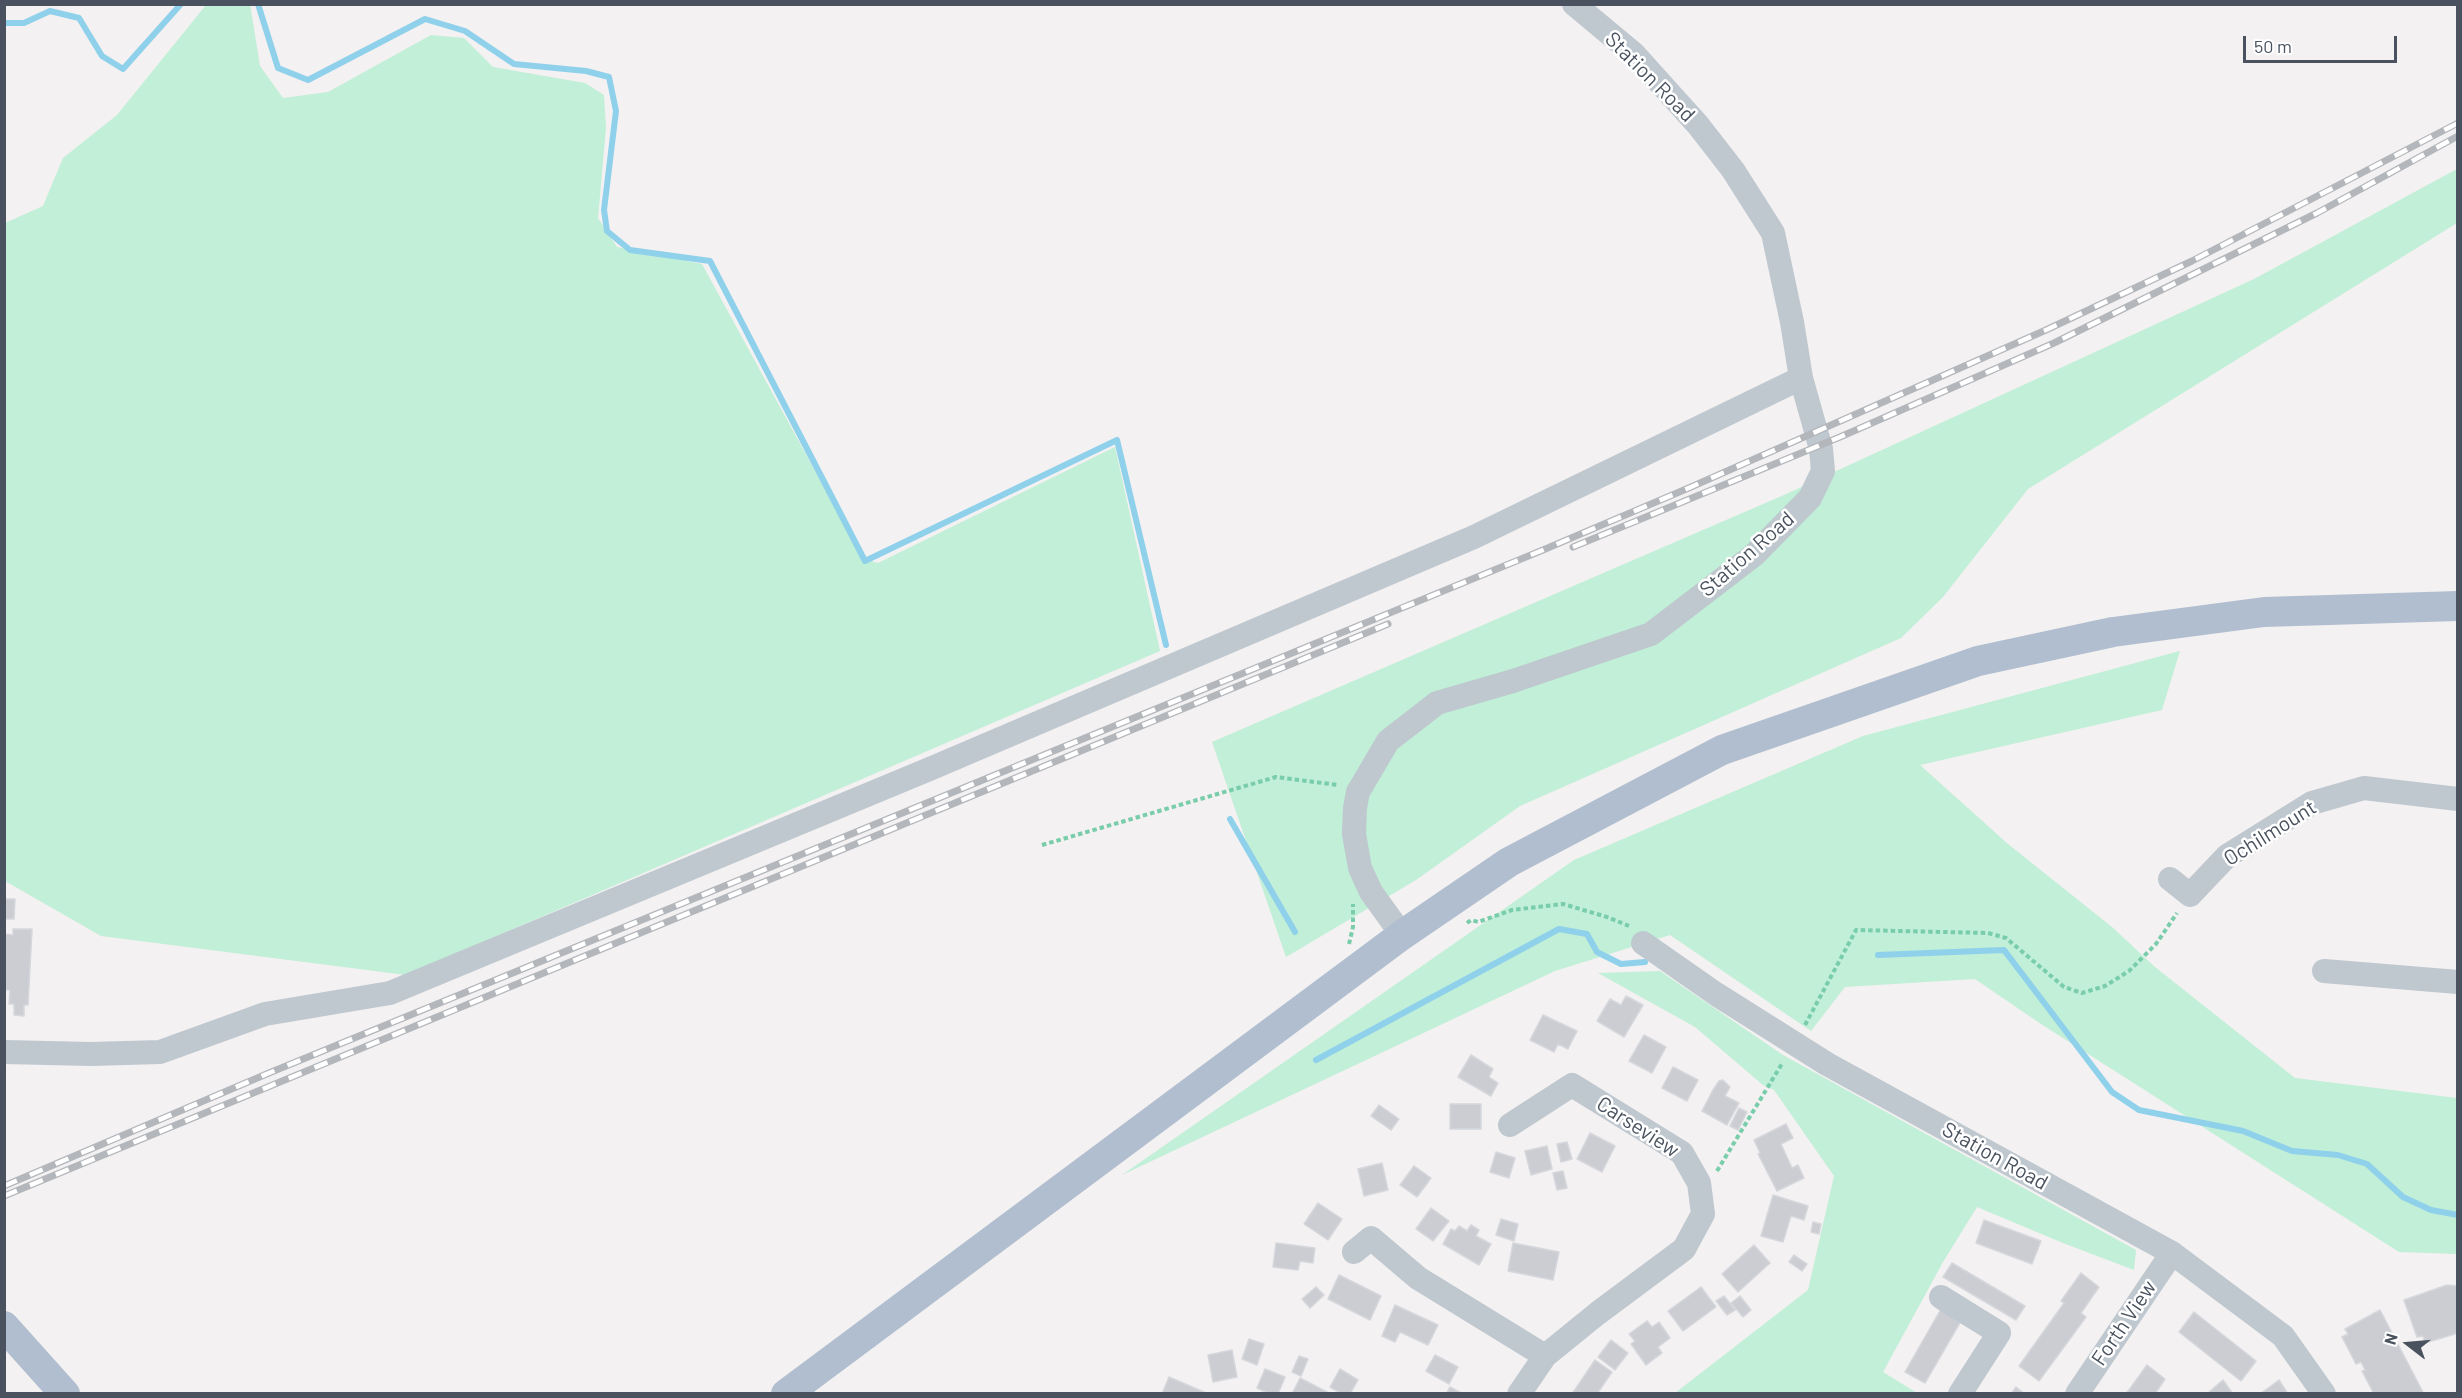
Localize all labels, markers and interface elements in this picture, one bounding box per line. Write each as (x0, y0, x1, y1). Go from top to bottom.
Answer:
scale bar (2246, 24, 2400, 62)
street label: Station Road (1600, 27, 1700, 127)
text: 50 m (2254, 35, 2292, 57)
street label: Station Road (1695, 506, 1799, 602)
street label: Ochilmount (2219, 795, 2321, 871)
street label: Carseview (1592, 1091, 1684, 1163)
street label: Station Road (1938, 1117, 2052, 1195)
street label: Forth View (2086, 1276, 2162, 1370)
north arrow (2378, 1314, 2438, 1374)
text: N (2380, 1331, 2401, 1347)

